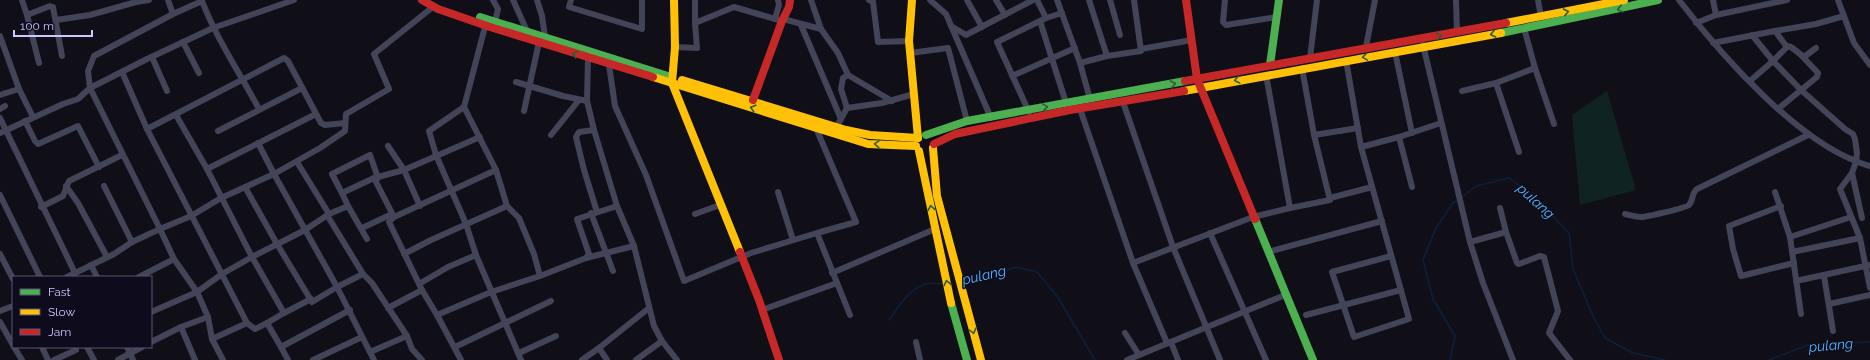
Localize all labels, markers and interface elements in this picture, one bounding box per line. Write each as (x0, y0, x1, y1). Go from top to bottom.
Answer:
one-way arrow (1617, 4, 1623, 12)
one-way arrow (1563, 8, 1570, 16)
scale bar (14, 12, 92, 38)
text: 100 m (20, 19, 54, 33)
one-way arrow (1489, 30, 1496, 38)
one-way arrow (1436, 32, 1442, 40)
one-way arrow (571, 50, 578, 59)
one-way arrow (1361, 52, 1368, 61)
one-way arrow (1234, 76, 1240, 84)
one-way arrow (1170, 80, 1176, 88)
one-way arrow (1042, 103, 1048, 111)
one-way arrow (749, 105, 756, 113)
one-way arrow (874, 140, 880, 149)
water label: pulang (1513, 180, 1558, 222)
one-way arrow (927, 205, 936, 211)
water label: pulang (960, 262, 1007, 288)
legend (12, 276, 152, 348)
one-way arrow (943, 280, 952, 287)
text: Fast (48, 285, 71, 299)
text: Slow (48, 305, 75, 319)
text: Jam (48, 325, 71, 339)
one-way arrow (968, 327, 977, 334)
water label: pulang (1807, 335, 1854, 355)

